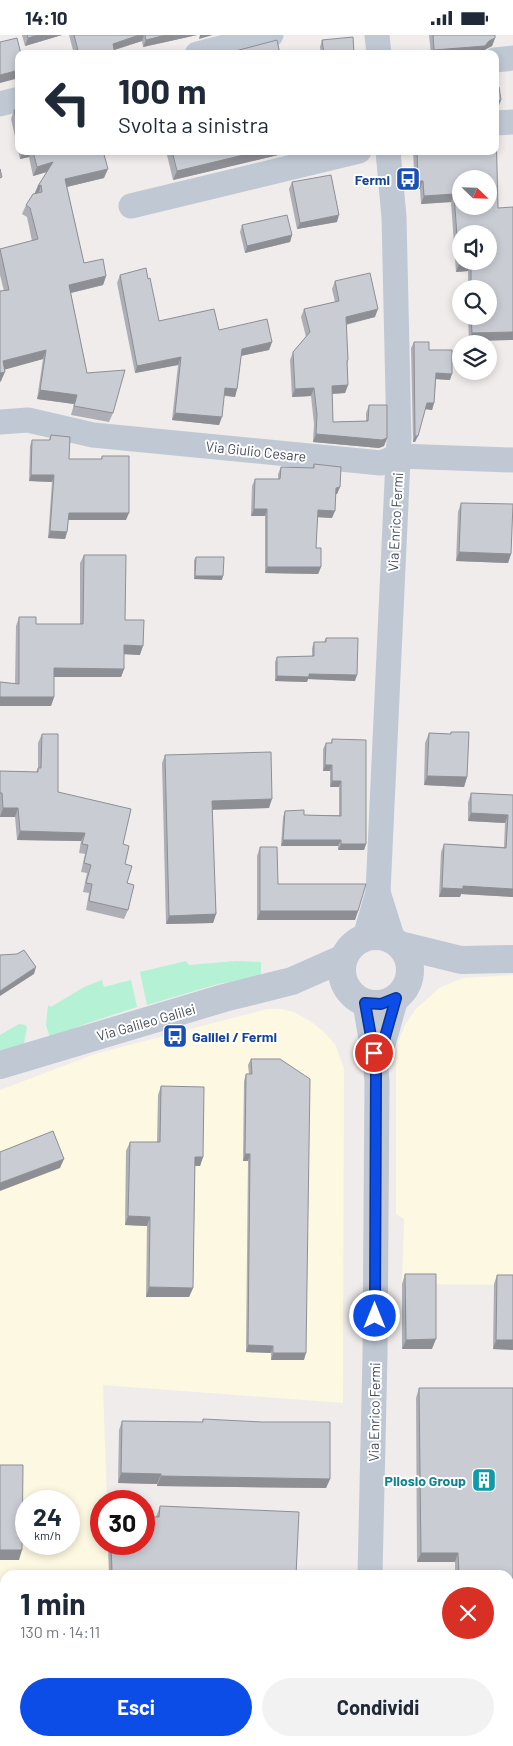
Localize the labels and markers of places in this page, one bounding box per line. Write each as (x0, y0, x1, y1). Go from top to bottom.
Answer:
bus stop icon: Fermi (395, 166, 421, 192)
place label: Fermi (355, 171, 390, 188)
bus stop icon: Galilei / Fermi (162, 1023, 188, 1049)
place label: Galilei / Fermi (192, 1028, 277, 1045)
pin (353, 1032, 395, 1074)
building icon: Pilosio Group (471, 1467, 497, 1493)
place label: Pilosio Group (385, 1472, 466, 1489)

